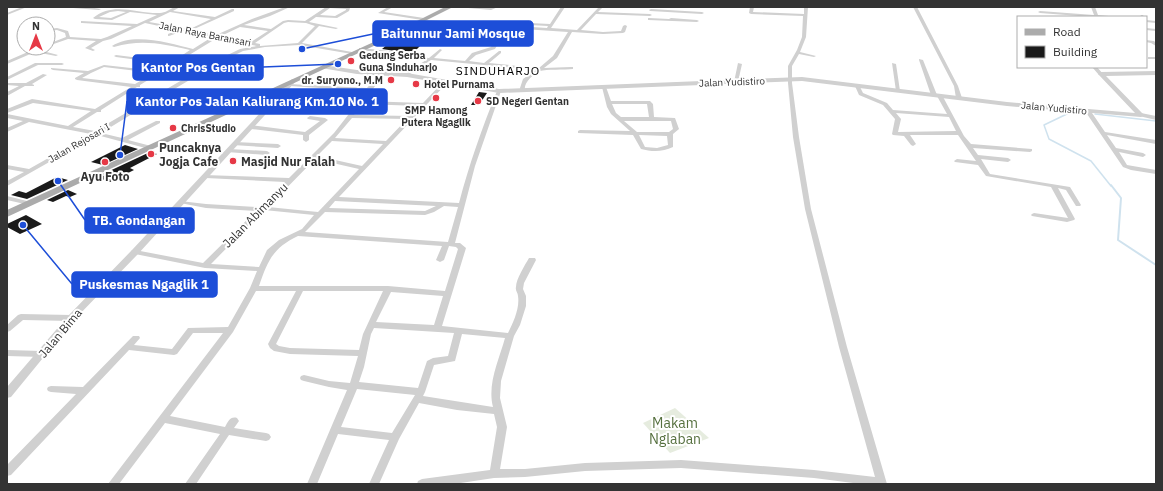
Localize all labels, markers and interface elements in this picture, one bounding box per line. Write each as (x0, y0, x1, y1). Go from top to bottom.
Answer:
north arrow (16, 16, 56, 56)
legend (1017, 16, 1147, 68)
text: N (32, 19, 40, 33)
street label: Jalan Raya Baransari (158, 19, 252, 49)
callout: Baitunnur Jami Mosque (373, 21, 533, 46)
text: Road (1053, 24, 1081, 39)
text: Baitunnur Jami Mosque (381, 25, 525, 42)
text: Building (1053, 44, 1098, 59)
place label: Gedung Serba Guna Sinduharjo (359, 49, 438, 74)
callout: Kantor Pos Gentan (133, 55, 263, 80)
marker: Gedung Serba Guna Sinduharjo (346, 56, 356, 66)
text: Kantor Pos Gentan (141, 59, 255, 76)
district label: SINDUHARJO (456, 63, 540, 78)
place label: dr. Suryono., M.M (302, 74, 383, 87)
street label: Jalan Yudistiro (699, 74, 766, 90)
marker: dr. Suryono., M.M (386, 75, 396, 85)
place label: Hotel Purnama (424, 78, 495, 91)
marker: Hotel Purnama (411, 79, 421, 89)
callout: Kantor Pos Jalan Kaliurang Km.10 No. 1 (127, 89, 387, 114)
text: Kantor Pos Jalan Kaliurang Km.10 No. 1 (135, 93, 379, 110)
marker: SMP Hamong Putera Ngaglik (431, 93, 441, 103)
place label: SD Negeri Gentan (486, 95, 569, 108)
marker: SD Negeri Gentan (473, 96, 483, 106)
street label: Jalan Yudistiro (1020, 99, 1088, 117)
place label: SMP Hamong Putera Ngaglik (401, 104, 471, 129)
street label: Jalan Rejosari I (46, 120, 112, 166)
place label: ChrisStudio (181, 122, 236, 135)
marker: ChrisStudio (168, 123, 178, 133)
place label: Puncaknya Jogja Cafe (159, 140, 221, 169)
marker: Puncaknya Jogja Cafe (146, 149, 156, 159)
place label: Masjid Nur Falah (241, 154, 335, 169)
marker: Masjid Nur Falah (228, 156, 238, 166)
marker: Ayu Foto (100, 157, 110, 167)
place label: Ayu Foto (80, 169, 130, 184)
street label: Jalan Abimanyu (219, 179, 291, 251)
callout: TB. Gondangan (85, 208, 194, 233)
text: TB. Gondangan (93, 212, 185, 229)
callout: Puskesmas Ngaglik 1 (72, 272, 217, 297)
text: Puskesmas Ngaglik 1 (79, 276, 209, 293)
street label: Jalan Bima (35, 305, 85, 361)
park label: Makam Nglaban (649, 414, 701, 448)

